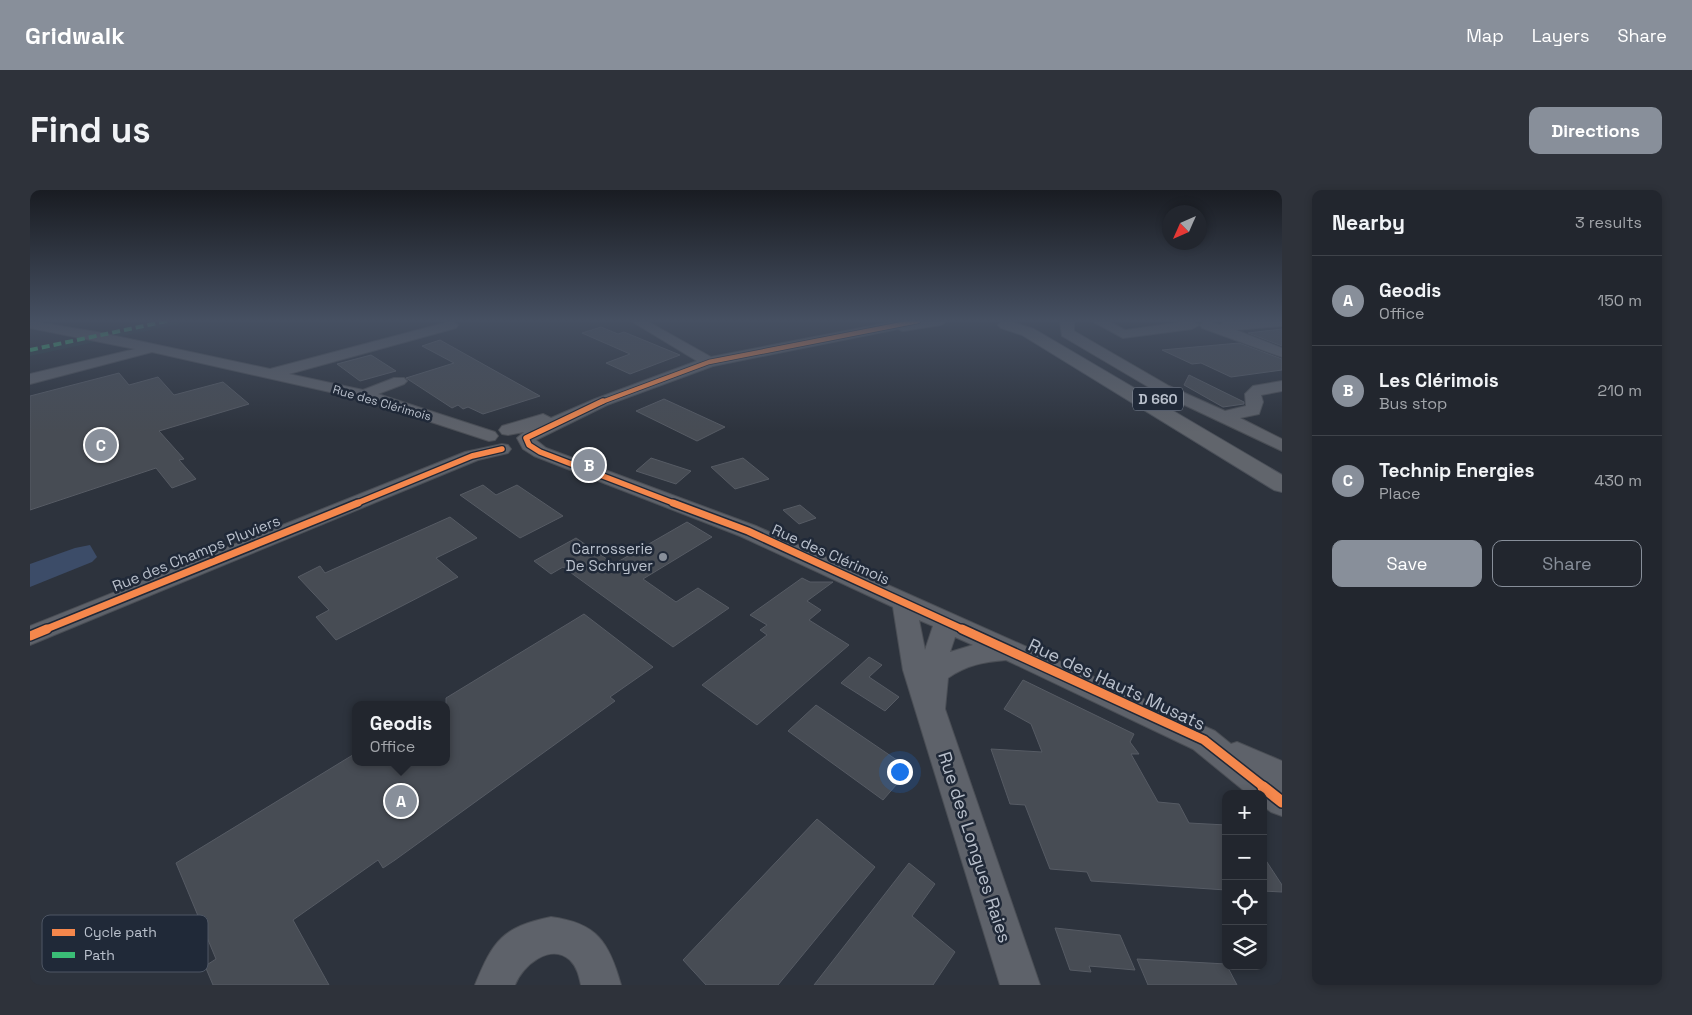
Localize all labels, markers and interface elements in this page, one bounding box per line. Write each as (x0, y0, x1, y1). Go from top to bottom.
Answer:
text: Gridwalk (25, 20, 125, 51)
text: Map (1466, 24, 1504, 47)
text: Layers (1532, 24, 1589, 47)
text: Share (1617, 24, 1667, 47)
button: Directions (1529, 107, 1662, 154)
text: Find us (30, 108, 151, 152)
north arrow (1162, 205, 1207, 250)
text: Nearby (1332, 209, 1405, 236)
text: 3 results (1575, 212, 1642, 233)
text: Geodis (1379, 278, 1441, 303)
text: A (1343, 290, 1353, 311)
text: 150 m (1598, 290, 1642, 311)
text: Office (1379, 303, 1425, 324)
text: Les Clérimois (1379, 368, 1499, 393)
text: B (1343, 380, 1353, 401)
text: 210 m (1598, 380, 1642, 401)
street label: Rue des Clérimois (331, 381, 433, 425)
road number: D 660 (1133, 388, 1183, 410)
text: Bus stop (1379, 393, 1447, 414)
pin: C (85, 426, 117, 464)
pin: B (573, 446, 605, 484)
text: Technip Energies (1379, 458, 1534, 483)
text: C (1343, 470, 1353, 491)
text: 430 m (1594, 470, 1642, 491)
text: Place (1379, 483, 1421, 504)
street label: Rue des Champs Pluviers (109, 511, 283, 595)
street label: Rue des Clérimois (769, 520, 893, 589)
place label: Carrosserie De Schryver (566, 539, 653, 575)
button: Save (1332, 540, 1482, 587)
button: Share (1492, 540, 1642, 587)
marker: Carrosserie De Schryver (657, 551, 669, 563)
street label: Rue des Hauts Musats (1025, 633, 1209, 735)
popup (352, 701, 450, 766)
text: Geodis (370, 711, 432, 736)
text: Office (370, 736, 415, 757)
street label: Rue des Longues Raies (933, 749, 1017, 945)
your location (887, 759, 913, 785)
pin: A (385, 782, 417, 820)
map controls (1222, 790, 1267, 970)
button: + (1222, 790, 1267, 835)
button: − (1222, 835, 1267, 880)
button: locate (1222, 880, 1267, 925)
legend (42, 915, 208, 972)
text: Cycle path (84, 923, 157, 941)
button: layers (1222, 925, 1267, 970)
text: Path (84, 946, 115, 964)

